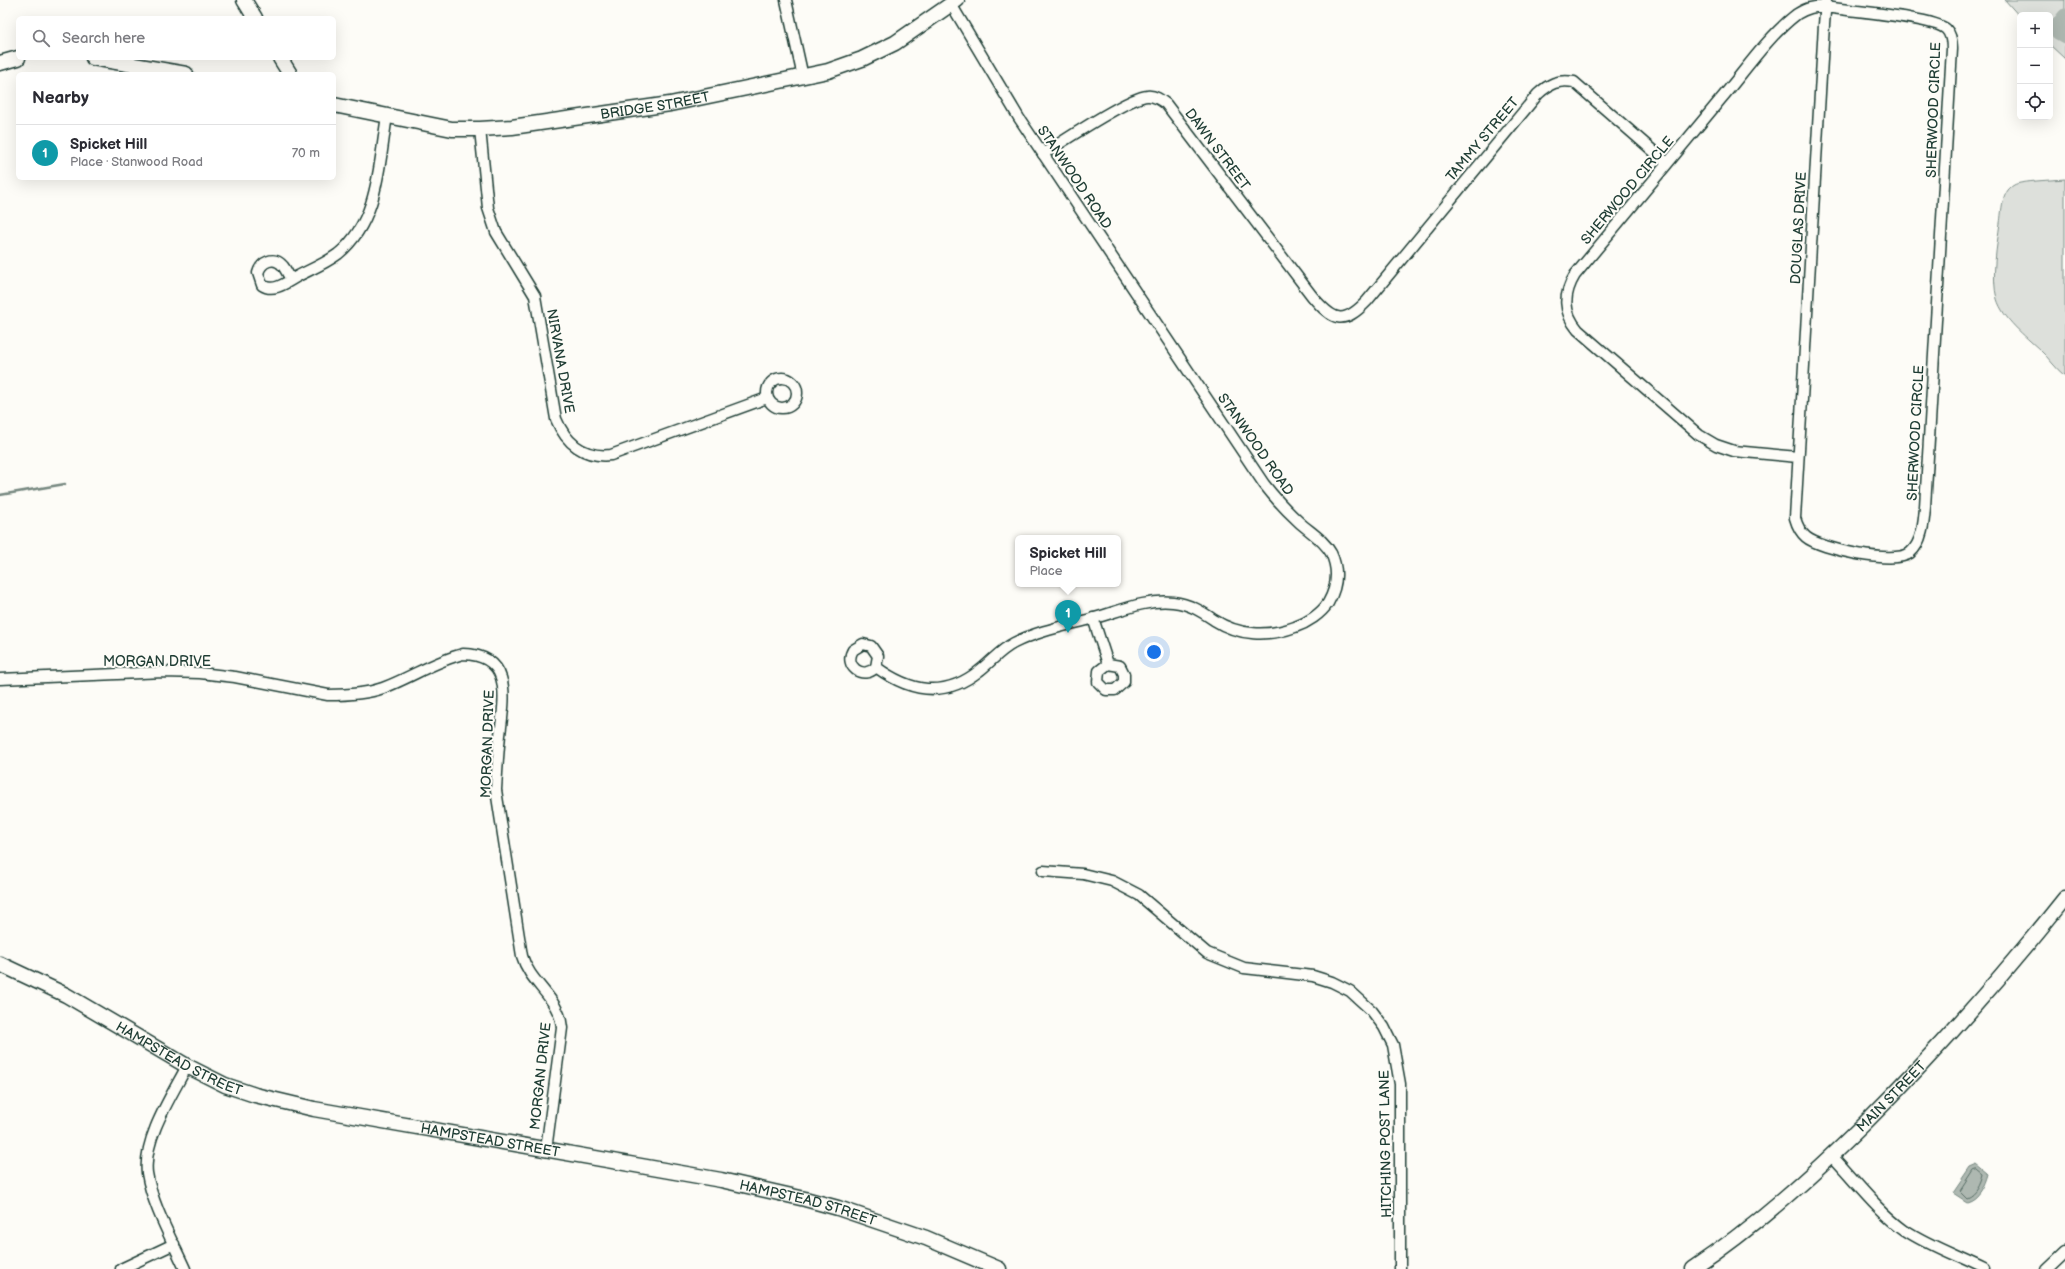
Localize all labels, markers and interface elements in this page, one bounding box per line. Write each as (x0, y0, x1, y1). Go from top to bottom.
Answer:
map controls (2017, 12, 2053, 120)
button: + (2017, 12, 2053, 48)
search box (16, 16, 336, 60)
icon: search (30, 27, 52, 49)
text: Search here (62, 29, 145, 48)
street label: SHERWOOD CIRCLE (1923, 42, 1944, 178)
button: − (2017, 48, 2053, 84)
button: locate (2017, 84, 2053, 120)
text: Nearby (32, 88, 89, 108)
street label: BRIDGE STREET (599, 88, 712, 123)
street label: TAMMY STREET (1442, 93, 1523, 185)
street label: DAWN STREET (1181, 105, 1254, 194)
street label: STANWOOD ROAD (1034, 122, 1115, 232)
street label: SHERWOOD CIRCLE (1577, 133, 1678, 248)
text: Spicket Hill (70, 135, 147, 154)
text: 1 (42, 145, 48, 161)
text: 70 m (292, 145, 320, 161)
text: Place · Stanwood Road (70, 154, 203, 170)
street label: DOUGLAS DRIVE (1787, 171, 1810, 285)
street label: NIRVANA DRIVE (543, 307, 578, 415)
street label: SHERWOOD CIRCLE (1903, 365, 1928, 501)
street label: STANWOOD ROAD (1214, 390, 1297, 499)
popup (1015, 535, 1121, 587)
text: Spicket Hill (1029, 544, 1107, 563)
text: Place (1029, 563, 1062, 579)
pin: 1 (1055, 600, 1081, 633)
your location (1144, 642, 1164, 662)
street label: MORGAN DRIVE (103, 653, 211, 670)
street label: MORGAN DRIVE (477, 690, 498, 798)
street label: HAMPSTEAD STREET (113, 1018, 245, 1099)
street label: MORGAN DRIVE (526, 1021, 555, 1131)
street label: MAIN STREET (1853, 1057, 1930, 1136)
street label: HITCHING POST LANE (1376, 1070, 1395, 1218)
street label: HAMPSTEAD STREET (419, 1120, 562, 1161)
street label: HAMPSTEAD STREET (738, 1176, 879, 1230)

